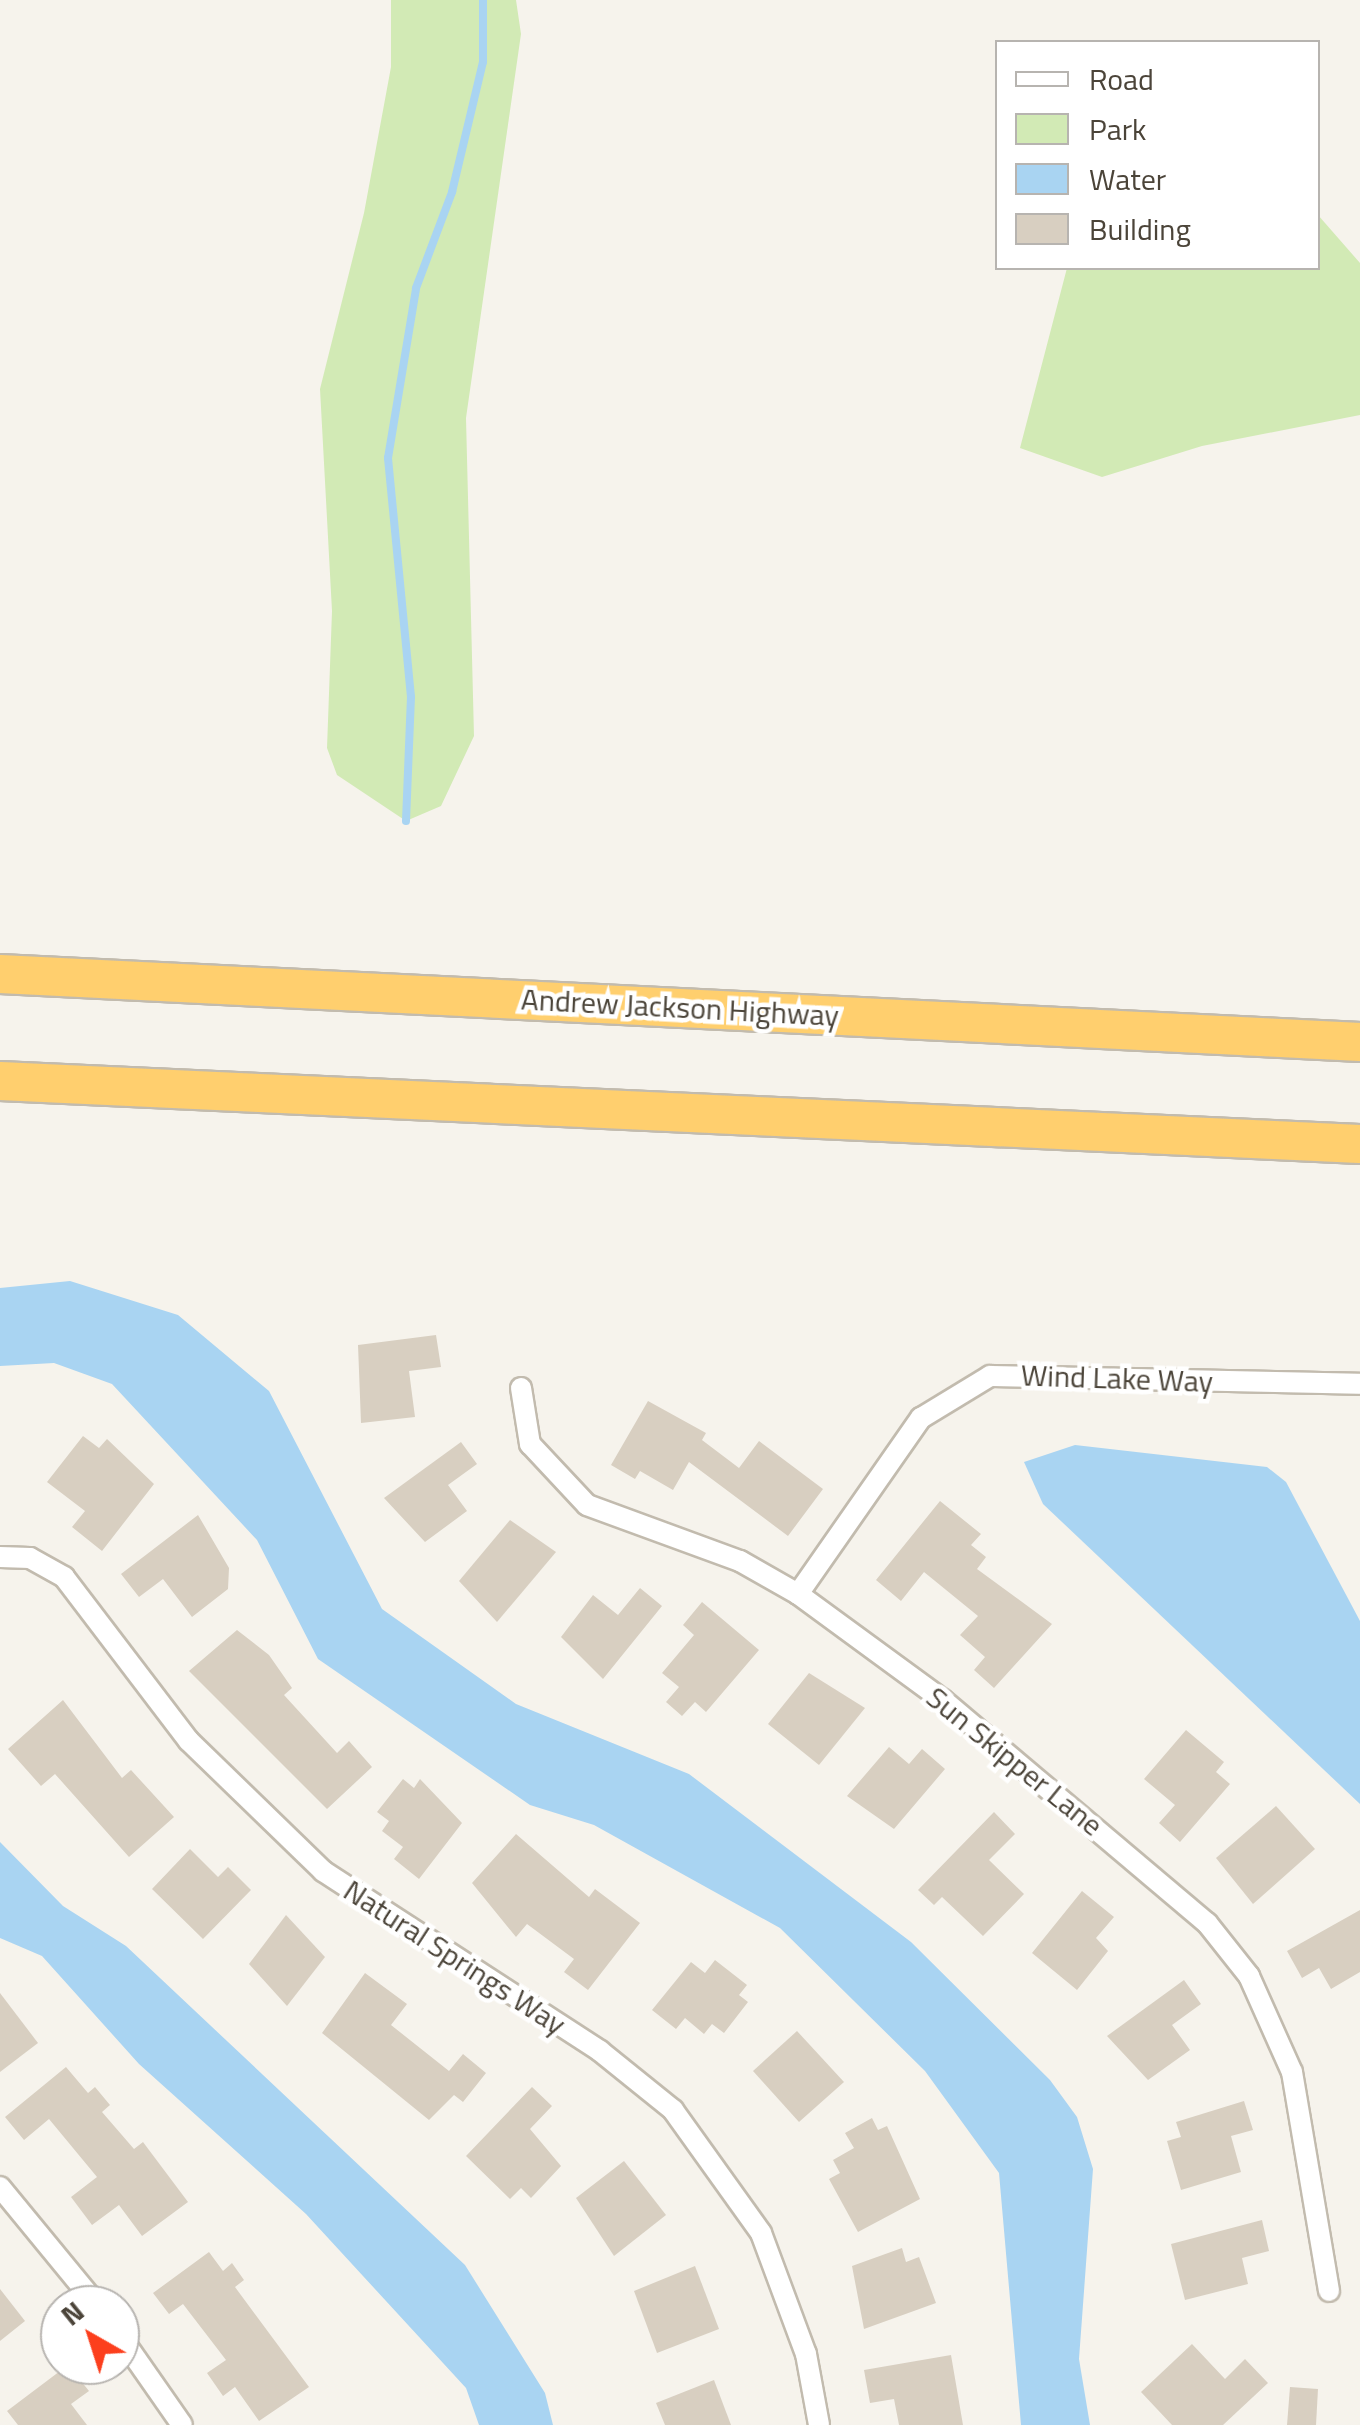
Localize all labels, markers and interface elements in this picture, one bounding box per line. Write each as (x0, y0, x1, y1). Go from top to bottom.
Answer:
legend (995, 40, 1320, 270)
text: Road (1089, 56, 1154, 102)
text: Park (1089, 106, 1146, 152)
text: Water (1089, 156, 1166, 202)
text: Building (1089, 206, 1191, 252)
street label: Andrew Jackson Highway (520, 981, 840, 1033)
street label: Wind Lake Way (1020, 1357, 1214, 1399)
street label: Sun Skipper Lane (920, 1679, 1110, 1843)
street label: Natural Springs Way (337, 1872, 573, 2042)
north arrow (40, 2285, 140, 2385)
text: N (51, 2290, 93, 2336)

